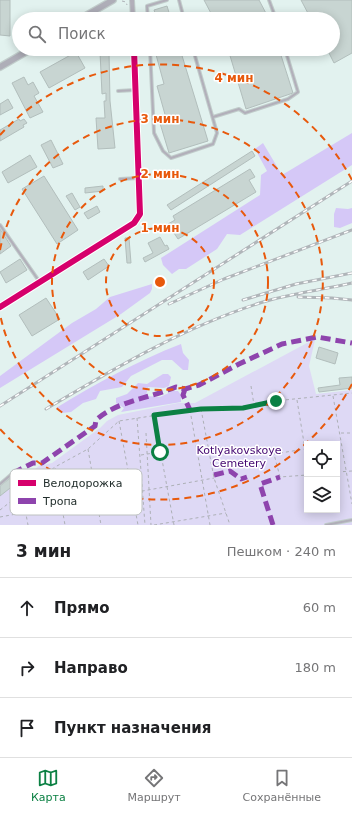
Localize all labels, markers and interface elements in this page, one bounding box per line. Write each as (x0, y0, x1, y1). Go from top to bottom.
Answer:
search box (12, 12, 340, 56)
icon: search (26, 23, 48, 45)
text: Поиск (58, 25, 106, 43)
text: 4 мин (214, 71, 254, 85)
text: 3 мин (140, 112, 180, 126)
text: 2 мин (140, 167, 180, 181)
text: 1 мин (140, 221, 180, 235)
centre of rings (153, 275, 167, 289)
route end (267, 392, 285, 410)
map controls (304, 441, 340, 513)
button: locate (304, 441, 340, 477)
route start (151, 443, 169, 461)
park label: Kotlyakovskoye Cemetery (197, 444, 282, 470)
legend (10, 469, 142, 515)
text: Велодорожка (43, 477, 122, 490)
button: layers (304, 477, 340, 513)
text: Тропа (42, 495, 77, 508)
text: 3 мин (16, 541, 71, 561)
text: Пешком · 240 m (227, 544, 336, 559)
icon: ahead (16, 597, 38, 619)
text: Прямо (54, 599, 110, 617)
text: 60 m (303, 600, 336, 615)
icon: right (16, 657, 38, 679)
text: Направо (54, 659, 128, 677)
text: 180 m (294, 660, 336, 675)
icon: arrive (16, 717, 38, 739)
text: Пункт назначения (54, 719, 211, 737)
tab: Карта (31, 767, 66, 804)
tab: Маршрут (128, 767, 181, 804)
tab: Сохранённые (243, 767, 321, 804)

